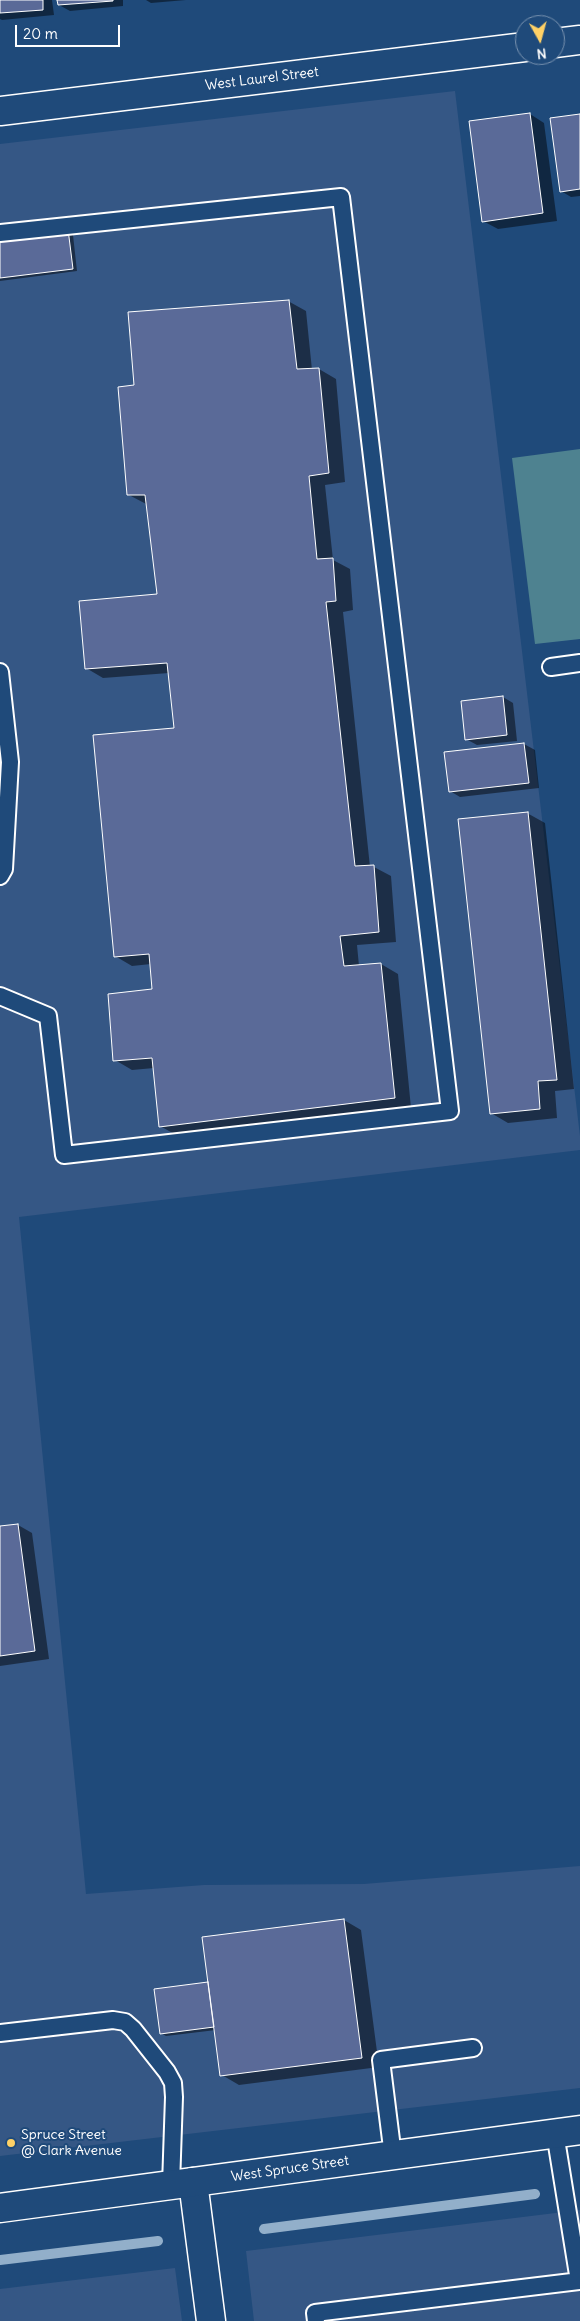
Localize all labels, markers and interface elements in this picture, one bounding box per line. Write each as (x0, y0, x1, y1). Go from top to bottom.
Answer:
scale bar (18, 15, 122, 47)
north arrow (515, 15, 565, 65)
text: 20 m (23, 24, 58, 43)
text: N (536, 44, 548, 63)
street label: West Laurel Street (204, 64, 320, 94)
place label: Spruce Street @ Clark Avenue (21, 2127, 122, 2160)
marker: Spruce Street @ Clark Avenue (5, 2137, 17, 2149)
street label: West Spruce Street (230, 2152, 350, 2186)

